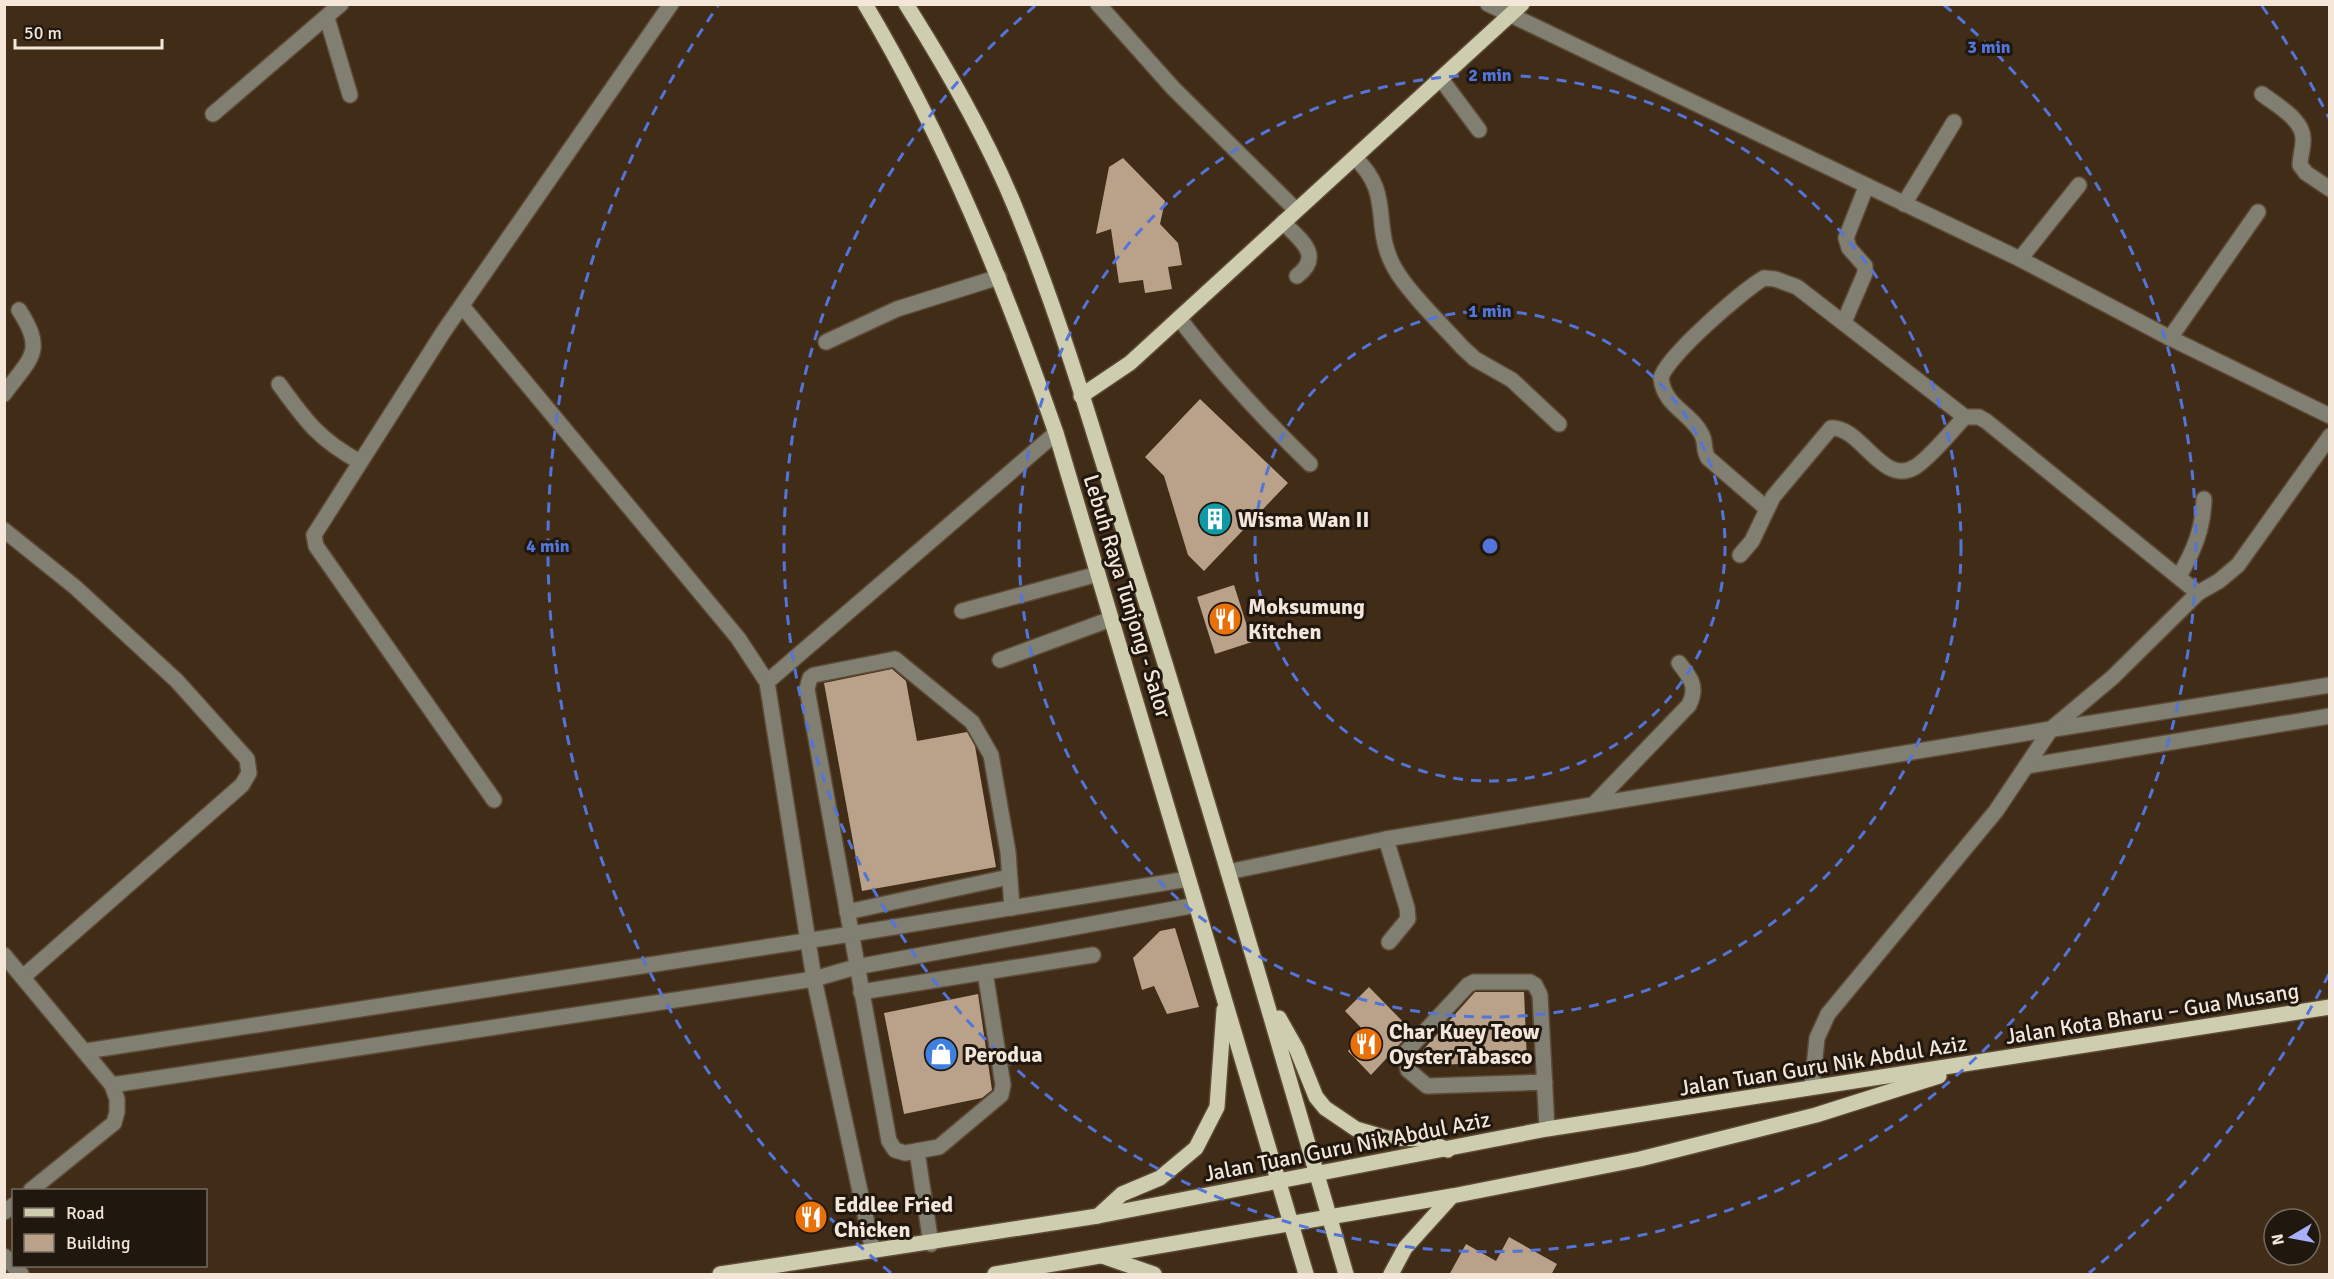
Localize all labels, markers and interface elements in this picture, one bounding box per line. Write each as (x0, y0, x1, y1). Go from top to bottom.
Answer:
scale bar (15, 12, 162, 50)
text: 50 m (24, 22, 62, 44)
text: 3 min (1967, 36, 2011, 58)
text: 2 min (1468, 64, 1512, 86)
text: 1 min (1468, 300, 1512, 322)
street label: Lebuh Raya Tunjong - Salor (1078, 471, 1177, 721)
building icon: Wisma Wan II (1197, 501, 1233, 537)
place label: Wisma Wan II (1238, 506, 1369, 533)
text: 4 min (526, 535, 570, 557)
centre of rings (1480, 536, 1500, 556)
place label: Moksumung Kitchen (1248, 593, 1365, 645)
restaurant icon: Moksumung Kitchen (1207, 601, 1243, 637)
street label: Jalan Kota Bharu – Gua Musang (2003, 977, 2301, 1050)
place label: Char Kuey Teow Oyster Tabasco (1389, 1018, 1540, 1070)
restaurant icon: Char Kuey Teow Oyster Tabasco (1348, 1026, 1384, 1062)
street label: Jalan Tuan Guru Nik Abdul Aziz (1677, 1029, 1969, 1102)
shop icon: Perodua (923, 1036, 959, 1072)
place label: Perodua (964, 1041, 1043, 1068)
street label: Jalan Tuan Guru Nik Abdul Aziz (1202, 1105, 1493, 1188)
legend (12, 1189, 207, 1267)
place label: Eddlee Fried Chicken (834, 1191, 953, 1243)
restaurant icon: Eddlee Fried Chicken (793, 1199, 829, 1235)
text: Road (66, 1202, 105, 1224)
north arrow (2262, 1207, 2322, 1267)
text: Building (66, 1232, 130, 1254)
text: N (2267, 1232, 2289, 1247)

